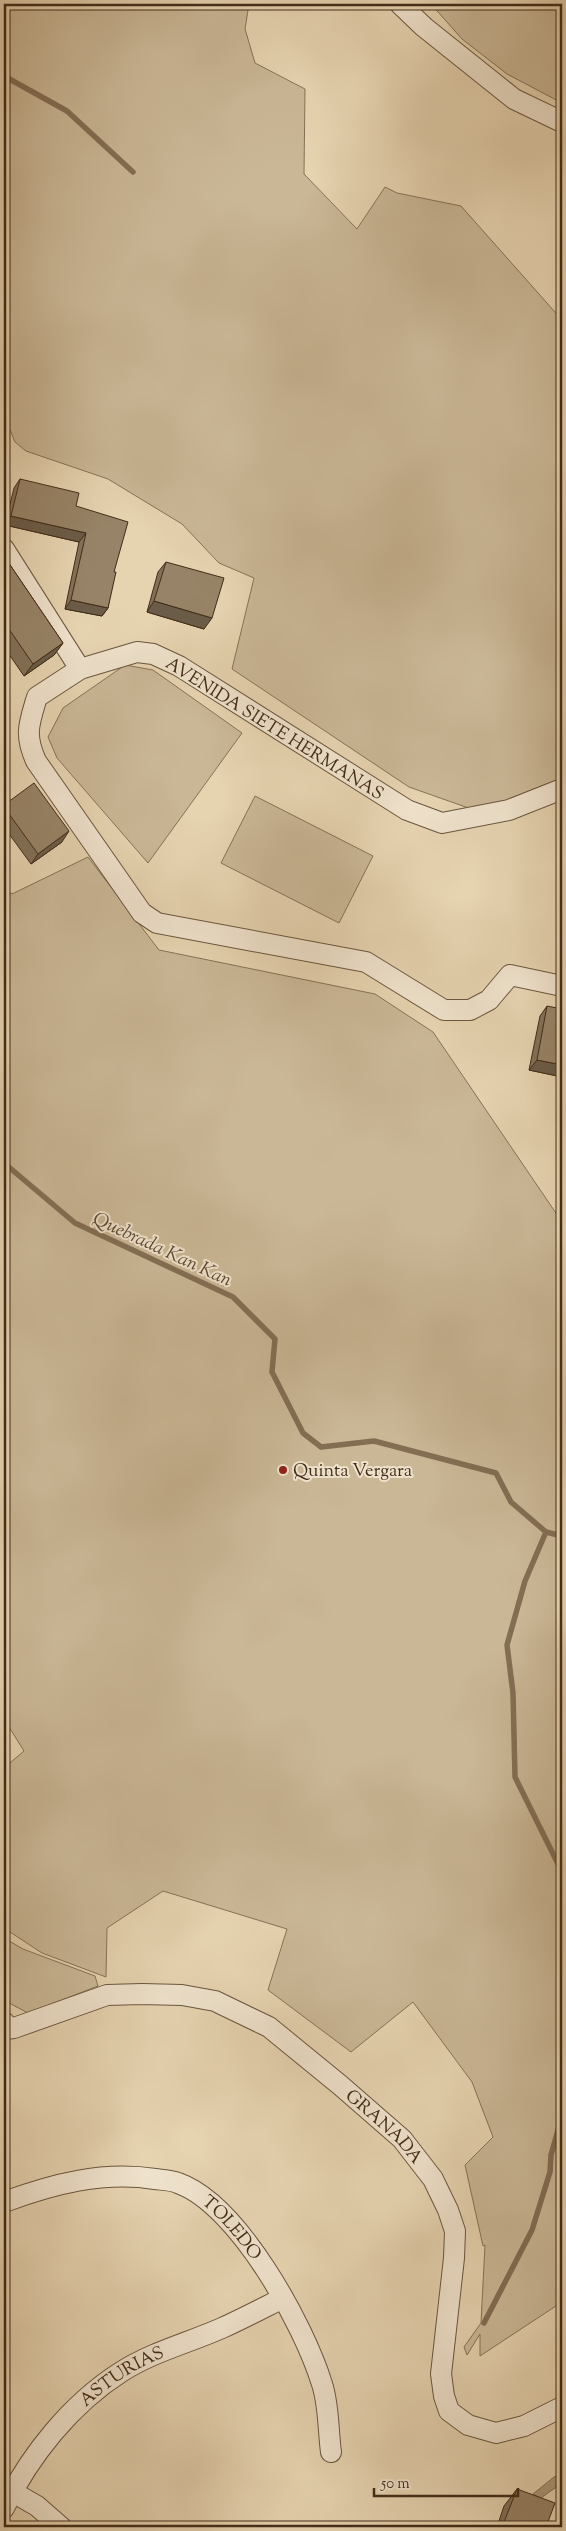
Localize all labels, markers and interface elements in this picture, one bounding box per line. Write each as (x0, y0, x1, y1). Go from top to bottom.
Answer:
street label: AVENIDA SIETE HERMANAS (160, 652, 388, 808)
water label: Quebrada Kan Kan (88, 1206, 236, 1294)
place label: Quinta Vergara (293, 1459, 412, 1485)
marker: Quinta Vergara (277, 1464, 289, 1476)
street label: GRANADA (339, 2084, 428, 2171)
street label: TOLEDO (196, 2190, 267, 2266)
street label: ASTURIAS (74, 2341, 168, 2414)
scale bar (374, 2466, 517, 2498)
text: 50 m (380, 2474, 410, 2495)

